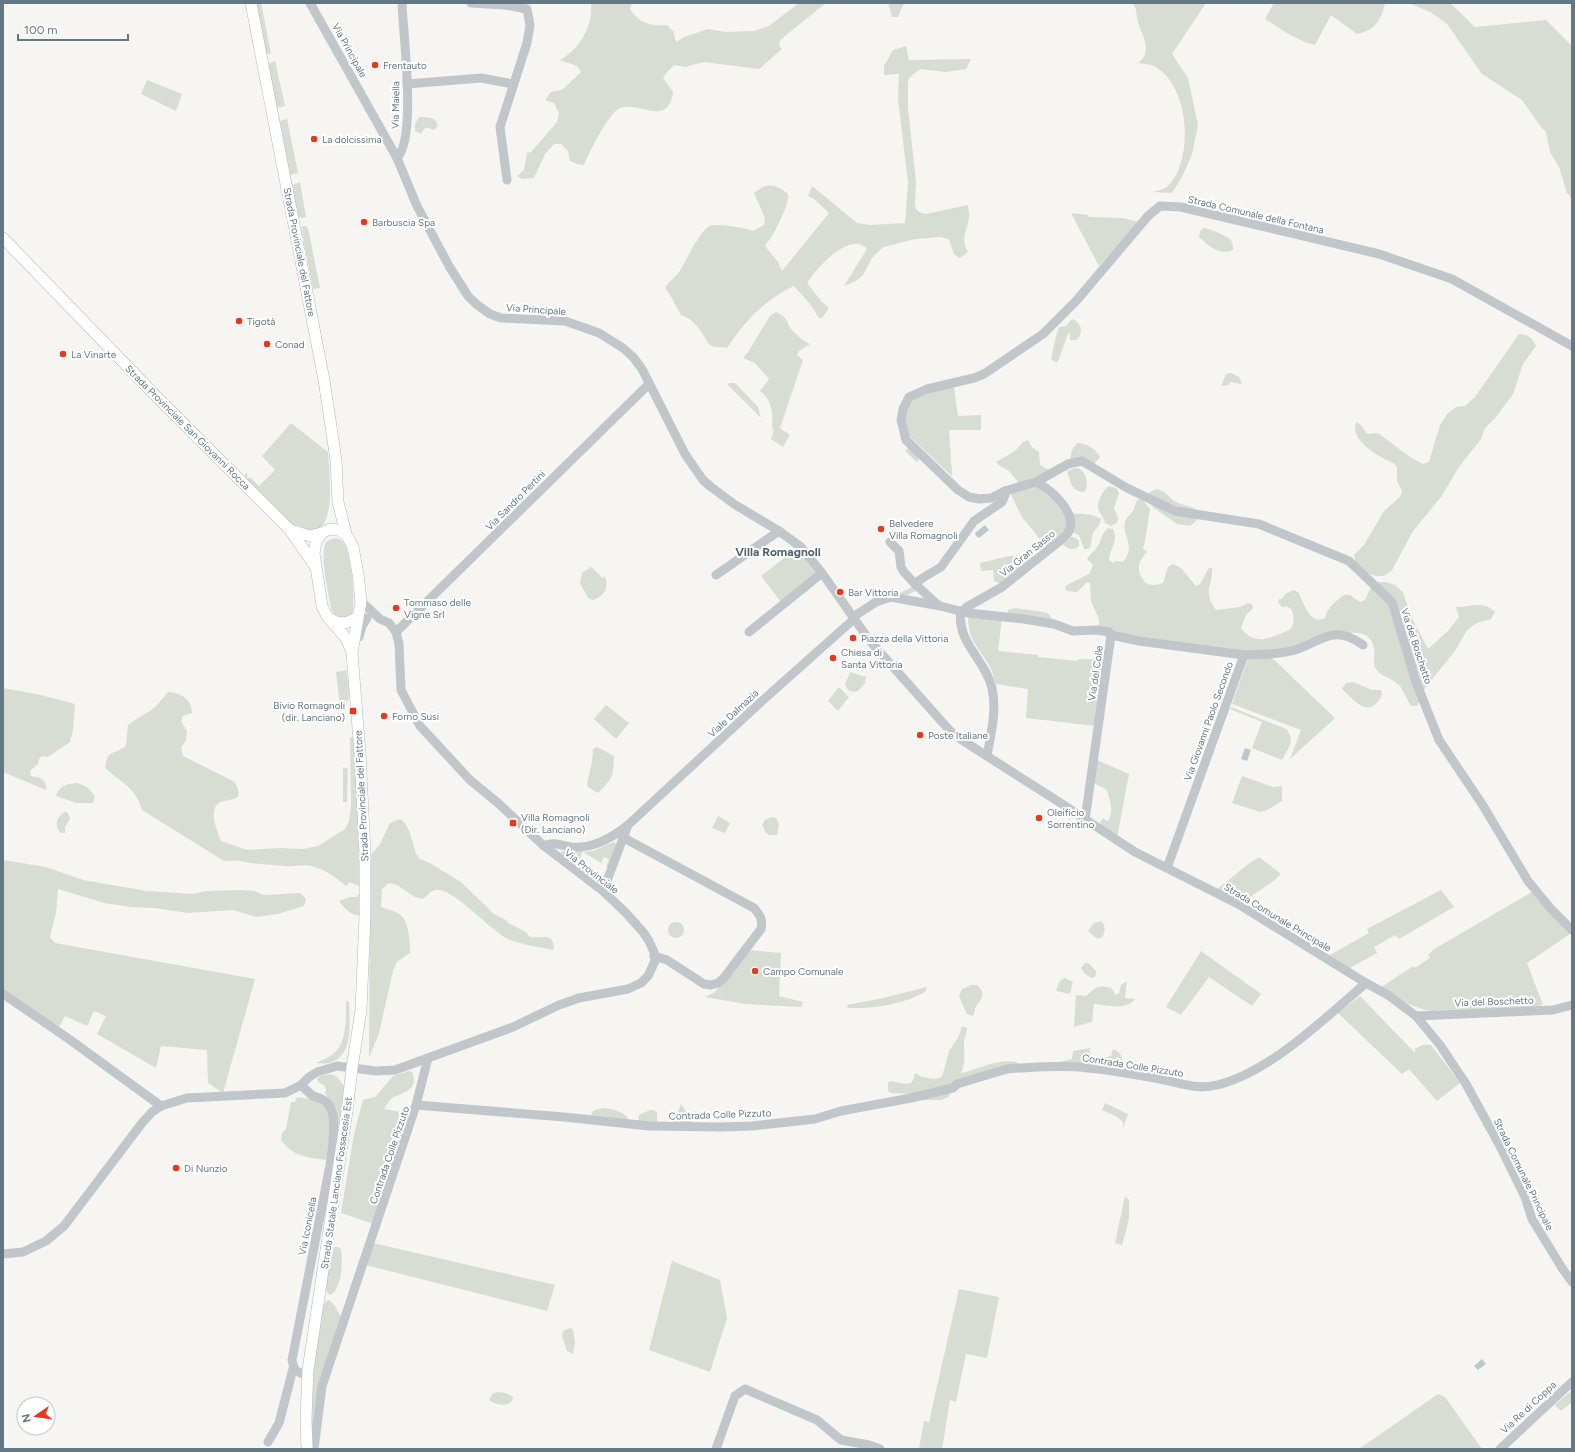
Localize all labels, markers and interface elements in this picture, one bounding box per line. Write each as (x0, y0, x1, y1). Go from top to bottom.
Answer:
scale bar (18, 16, 128, 42)
street label: Via Principale (329, 21, 370, 80)
text: 100 m (24, 23, 58, 37)
place label: Frentauto (383, 59, 427, 72)
marker: Frentauto (370, 60, 380, 70)
street label: Via Maiella (389, 81, 402, 129)
place label: La dolcissima (322, 133, 382, 146)
marker: La dolcissima (309, 134, 319, 144)
street label: Strada Provinciale del Fattore (281, 186, 319, 318)
street label: Strada Comunale della Fontana (1187, 192, 1325, 236)
place label: Barbuscia Spa (372, 216, 435, 229)
marker: Barbuscia Spa (359, 217, 369, 227)
street label: Via Principale (505, 301, 567, 318)
place label: Tigotà (247, 315, 275, 328)
marker: Tigotà (234, 316, 244, 326)
place label: Conad (275, 338, 305, 351)
marker: Conad (262, 339, 272, 349)
place label: La Vinarte (71, 348, 117, 361)
marker: La Vinarte (58, 349, 68, 359)
street label: Strada Provinciale San Giovanni Rocca (122, 362, 253, 493)
street label: Via Sandro Pertini (483, 468, 548, 533)
place label: Belvedere Villa Romagnoli (889, 517, 958, 542)
marker: Belvedere Villa Romagnoli (876, 524, 886, 534)
street label: Via Gran Sasso (997, 527, 1058, 580)
district label: Villa Romagnoli (735, 545, 821, 559)
place label: Bar Vittoria (848, 586, 898, 599)
marker: Bar Vittoria (835, 587, 845, 597)
place label: Tommaso delle Vigne Srl (404, 596, 471, 621)
marker: Tommaso delle Vigne Srl (391, 603, 401, 613)
street label: Via del Boschetto (1398, 606, 1435, 686)
place label: Piazza della Vittoria (861, 632, 948, 645)
marker: Piazza della Vittoria (848, 633, 858, 643)
street label: Via del Colle (1085, 644, 1106, 702)
place label: Chiesa di Santa Vittoria (841, 646, 903, 671)
marker: Chiesa di Santa Vittoria (828, 653, 838, 663)
street label: Via Giovanni Paolo Secondo (1181, 660, 1236, 782)
street label: Viale Dalmazia (705, 687, 761, 740)
place label: Bivio Romagnoli (dir. Lanciano) (273, 699, 345, 724)
marker: Bivio Romagnoli (dir. Lanciano) (348, 706, 358, 716)
place label: Forno Susi (392, 710, 439, 723)
marker: Forno Susi (379, 711, 389, 721)
place label: Poste Italiane (928, 729, 989, 742)
street label: Strada Provinciale del Fattore (352, 730, 371, 862)
marker: Poste Italiane (915, 730, 925, 740)
place label: Oleificio Sorrentino (1047, 806, 1094, 831)
place label: Villa Romagnoli (Dir. Lanciano) (521, 811, 590, 836)
marker: Oleificio Sorrentino (1034, 813, 1044, 823)
marker: Villa Romagnoli (Dir. Lanciano) (508, 818, 518, 828)
street label: Via Provinciale (562, 846, 622, 897)
street label: Strada Comunale Principale (1222, 880, 1334, 955)
place label: Campo Comunale (763, 965, 844, 978)
marker: Campo Comunale (750, 966, 760, 976)
street label: Via del Boschetto (1454, 994, 1534, 1009)
street label: Contrada Colle Pizzuto (1081, 1051, 1185, 1080)
street label: Strada Statale Lanciano Fossacesia Est (318, 1096, 355, 1270)
street label: Contrada Colle Pizzuto (367, 1104, 412, 1206)
street label: Contrada Colle Pizzuto (668, 1106, 772, 1123)
street label: Strada Comunale Principale (1491, 1116, 1557, 1233)
place label: Di Nunzio (184, 1162, 228, 1175)
marker: Di Nunzio (171, 1163, 181, 1173)
street label: Via Iconicella (295, 1196, 320, 1256)
street label: Via Re di Coppa (1498, 1378, 1559, 1437)
north arrow (16, 1396, 56, 1436)
text: N (19, 1413, 34, 1424)

